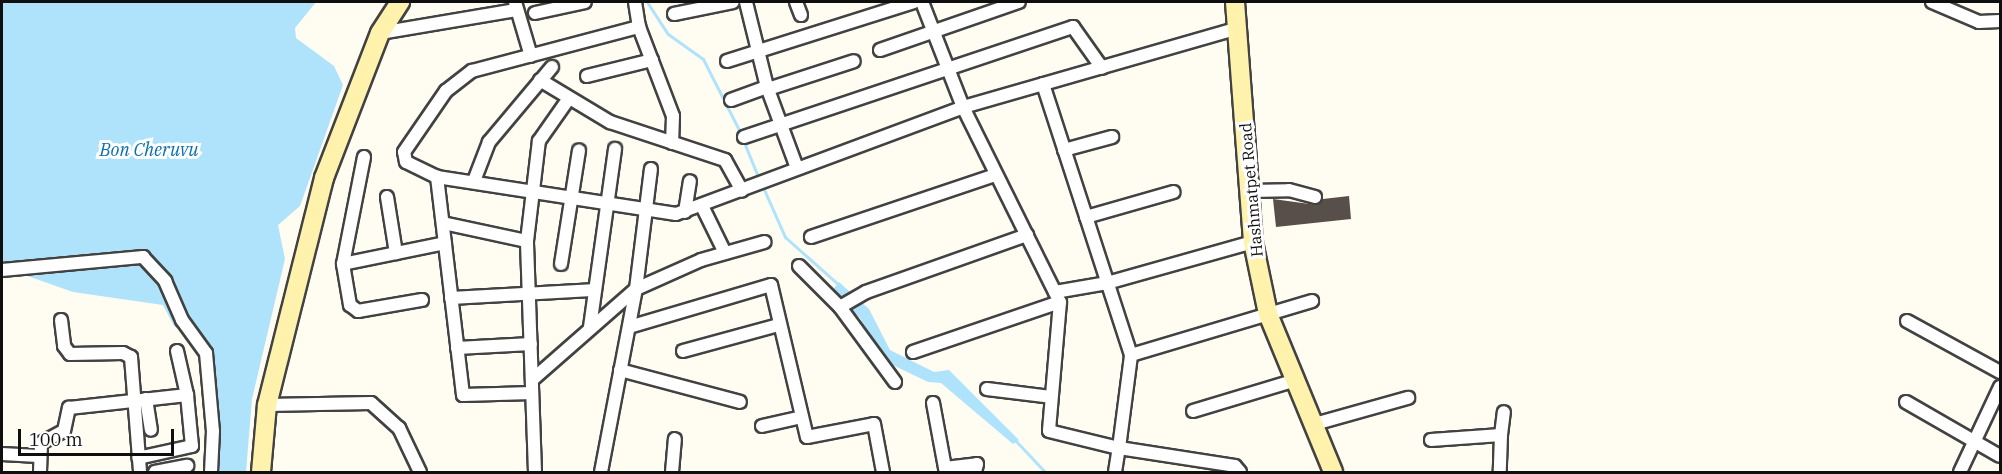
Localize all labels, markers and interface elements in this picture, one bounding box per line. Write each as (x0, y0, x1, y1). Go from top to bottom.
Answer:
street label: Hashmatpet Road (1236, 122, 1266, 258)
water label: Bon Cheruvu (99, 139, 199, 161)
scale bar (21, 417, 177, 455)
text: 100 m (29, 428, 83, 451)

